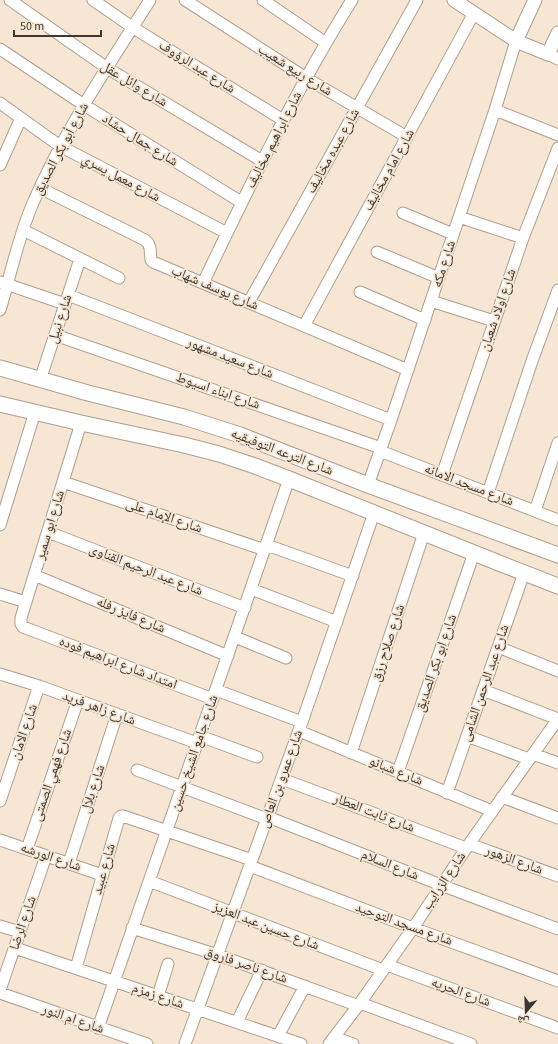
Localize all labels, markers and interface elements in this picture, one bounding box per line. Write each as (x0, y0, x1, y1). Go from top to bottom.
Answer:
scale bar (14, 12, 101, 38)
text: 50 m (20, 18, 44, 35)
street label: شارع عبد الرؤوف (155, 35, 239, 99)
street label: شارع ربيع شعيب (254, 39, 336, 101)
street label: شارع وائل عقل (97, 56, 171, 112)
street label: شارع ابراهيم مخاليف (241, 88, 307, 192)
street label: شارع أبو بكر الصديق (28, 99, 94, 199)
street label: شارع عبده مخاليف (301, 105, 365, 197)
street label: شارع جمال حشاد (98, 109, 182, 171)
street label: شارع امام مخاليف (358, 125, 420, 215)
street label: شارع معمل يسري (78, 149, 164, 208)
street label: شارع مكه (427, 238, 461, 290)
street label: شارع يوسف شهاب (168, 261, 262, 315)
street label: شارع اولاد شعبان (475, 266, 521, 354)
street label: شارع نبيل (43, 292, 77, 346)
street label: شارع سعيد مشهور (183, 332, 276, 384)
street label: شارع ابناء اسيوط (173, 367, 263, 415)
street label: شارع الترعه التوفيقيه (228, 423, 336, 481)
street label: شارع مسجد الامانه (421, 459, 517, 511)
street label: شارع ابو سمير (30, 488, 70, 563)
street label: شارع الإمام على (123, 494, 205, 538)
street label: شارع عبد الرحيم القناوى (86, 539, 206, 601)
street label: شارع فايز رفله (93, 592, 169, 638)
street label: شارع صلاح رزق (366, 602, 410, 684)
street label: شارع ابو بكر الصديق (410, 611, 462, 715)
street label: شارع عبد الرحمن الشامى (456, 622, 514, 744)
street label: امتداد شارع ابراهيم فوده (56, 631, 180, 695)
street label: شارع زاهر فريد (60, 685, 138, 731)
street label: شارع جامع الشيخ حسين (165, 692, 223, 814)
street label: شارع الامان (5, 701, 43, 763)
street label: شارع فهمي الصمتى (27, 726, 78, 824)
street label: شارع عمرو بن العاص (254, 727, 308, 831)
street label: شارع شبانو (366, 751, 426, 791)
street label: شارع بلال (76, 762, 110, 816)
street label: شارع ثابت العطار (329, 788, 418, 838)
street label: شارع الورشه (18, 837, 84, 877)
street label: شارع الزهور (481, 840, 546, 880)
street label: شارع عبيد (87, 841, 121, 897)
street label: شارع السلام (358, 844, 422, 886)
street label: شارع الزرايب (417, 848, 471, 914)
street label: شارع الرضا (4, 893, 42, 953)
street label: شارع حسين عبد العزيز (209, 896, 322, 955)
street label: شارع مسجد التوحيد (353, 897, 455, 951)
street label: شارع ناصر فاروق (202, 941, 290, 989)
street label: شارع الحريه (429, 972, 493, 1012)
street label: شارع زمزم (129, 978, 187, 1014)
north arrow (506, 992, 546, 1032)
street label: شارع ام النور (38, 999, 107, 1039)
text: ش (515, 1012, 531, 1030)

